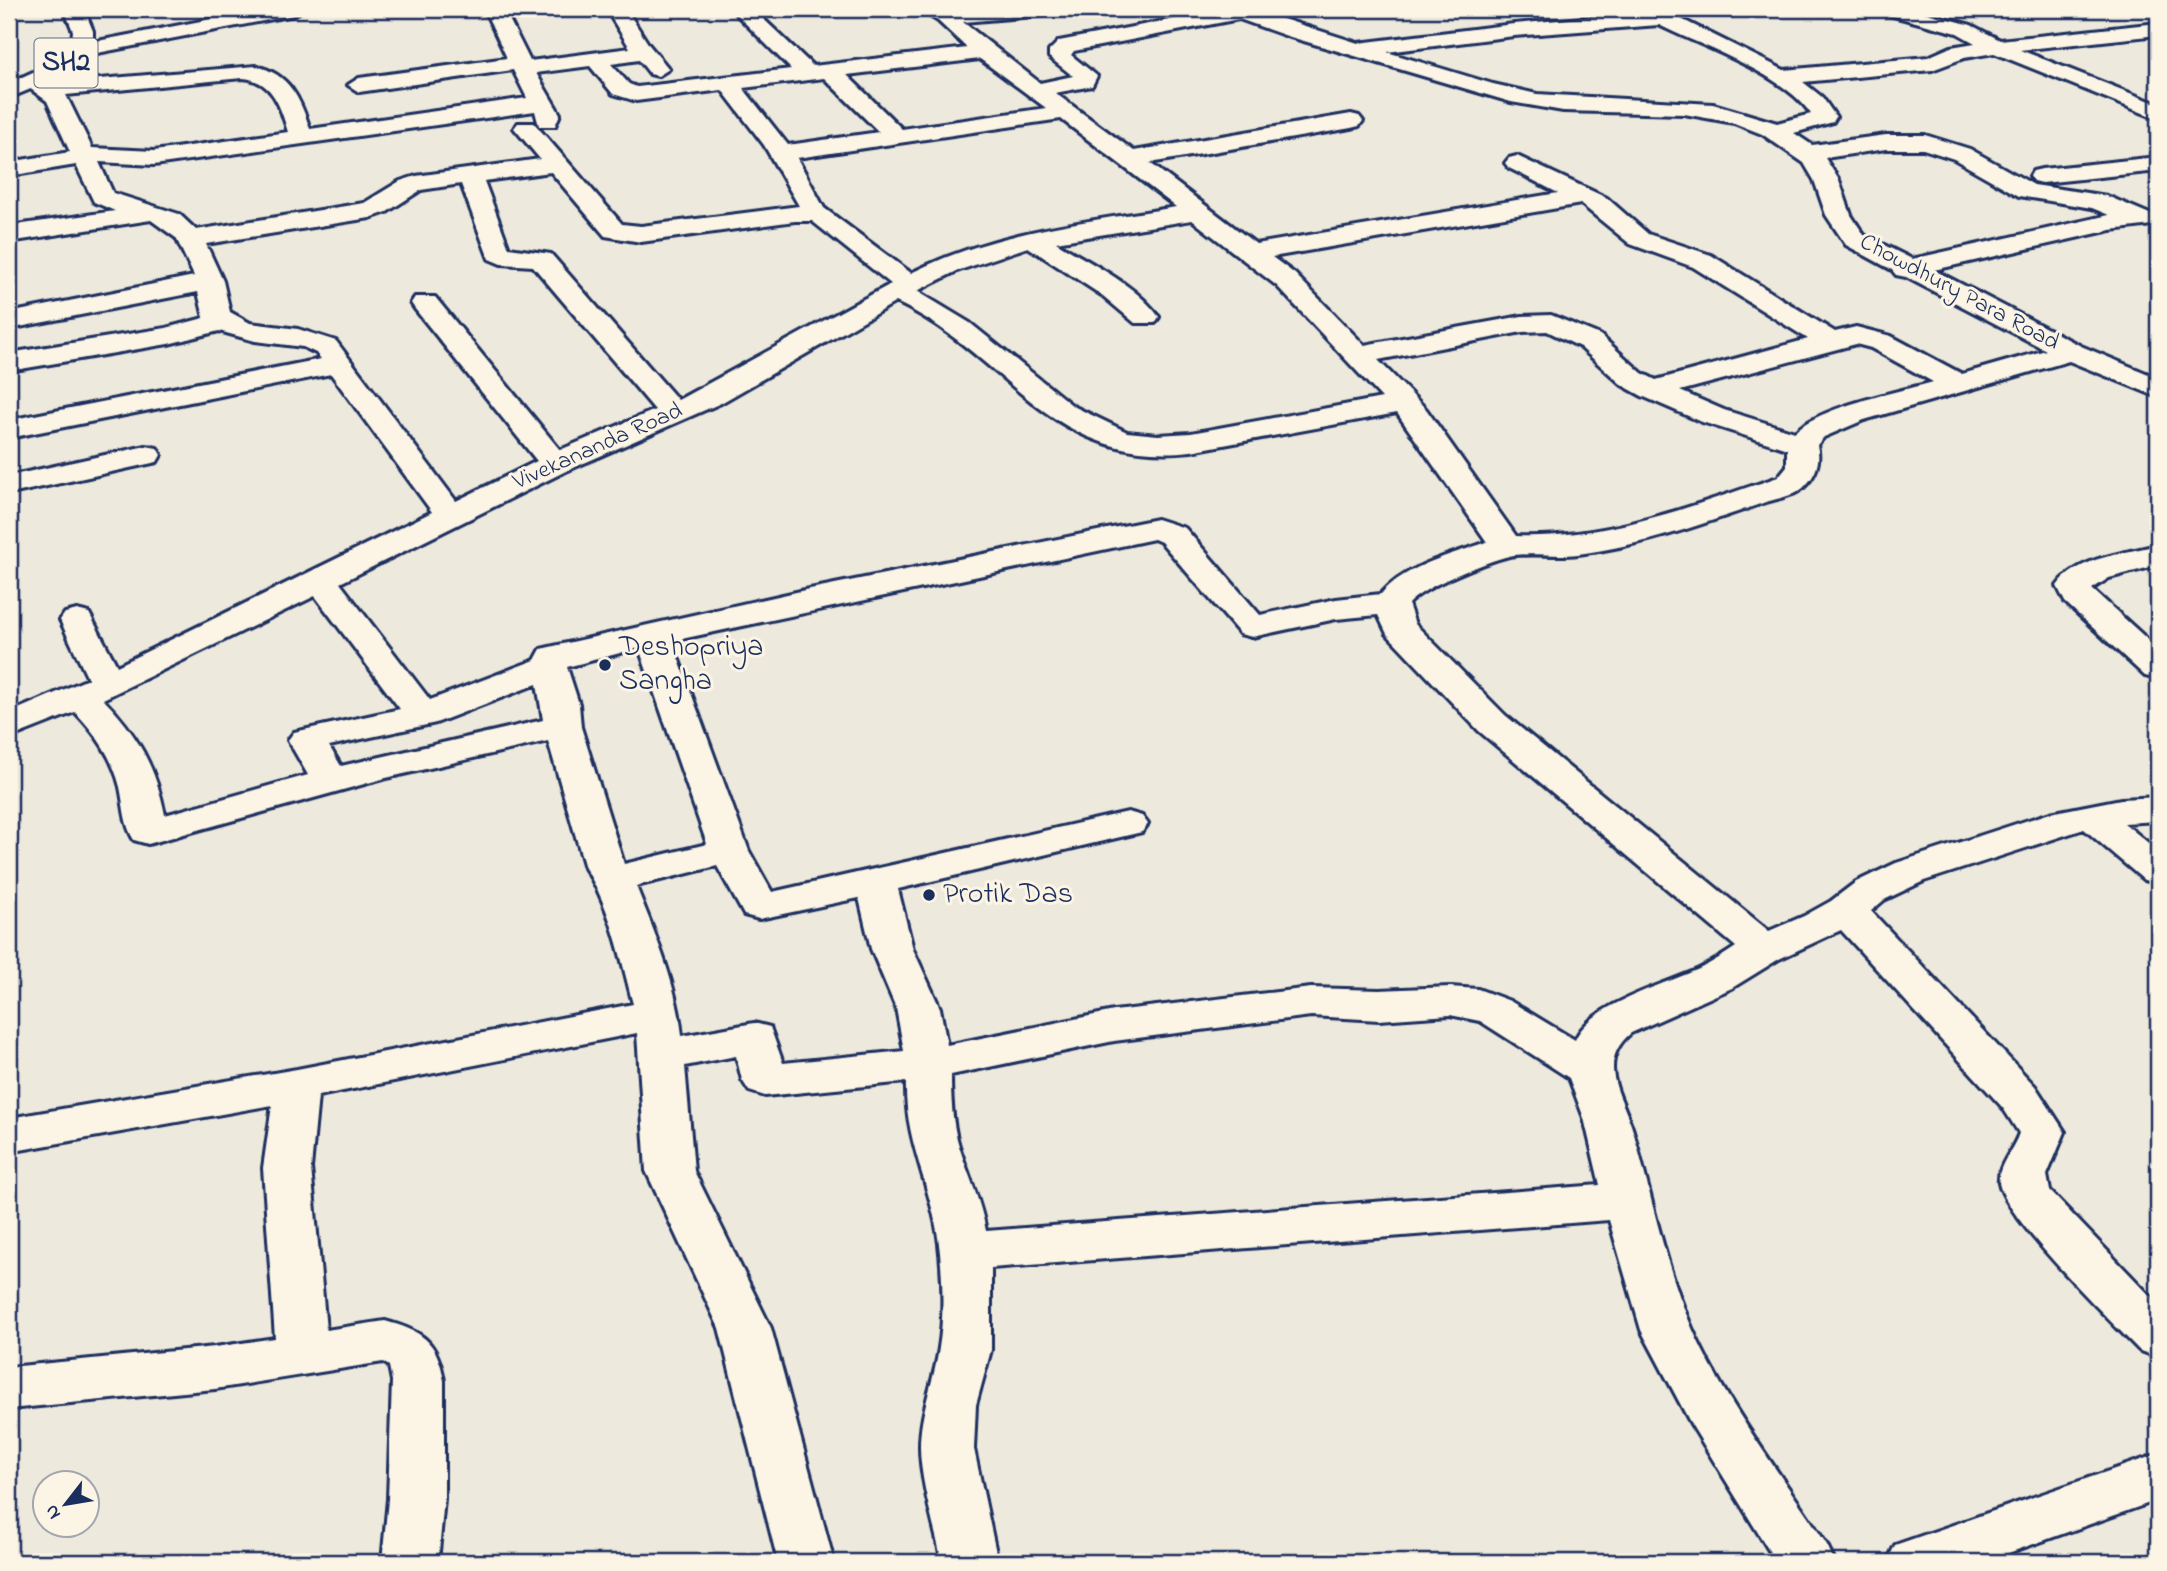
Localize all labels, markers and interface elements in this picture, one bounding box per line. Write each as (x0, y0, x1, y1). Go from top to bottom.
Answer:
road number: SH2 (34, 38, 98, 88)
street label: Chowdhury Para Road (1852, 225, 2066, 362)
street label: Vivekananda Road (507, 394, 689, 500)
place label: Deshopriya Sangha (618, 626, 763, 704)
marker: Deshopriya Sangha (597, 657, 613, 673)
place label: Protik Das (943, 873, 1073, 917)
marker: Protik Das (921, 887, 937, 903)
north arrow (32, 1470, 102, 1540)
text: N (39, 1499, 68, 1524)

